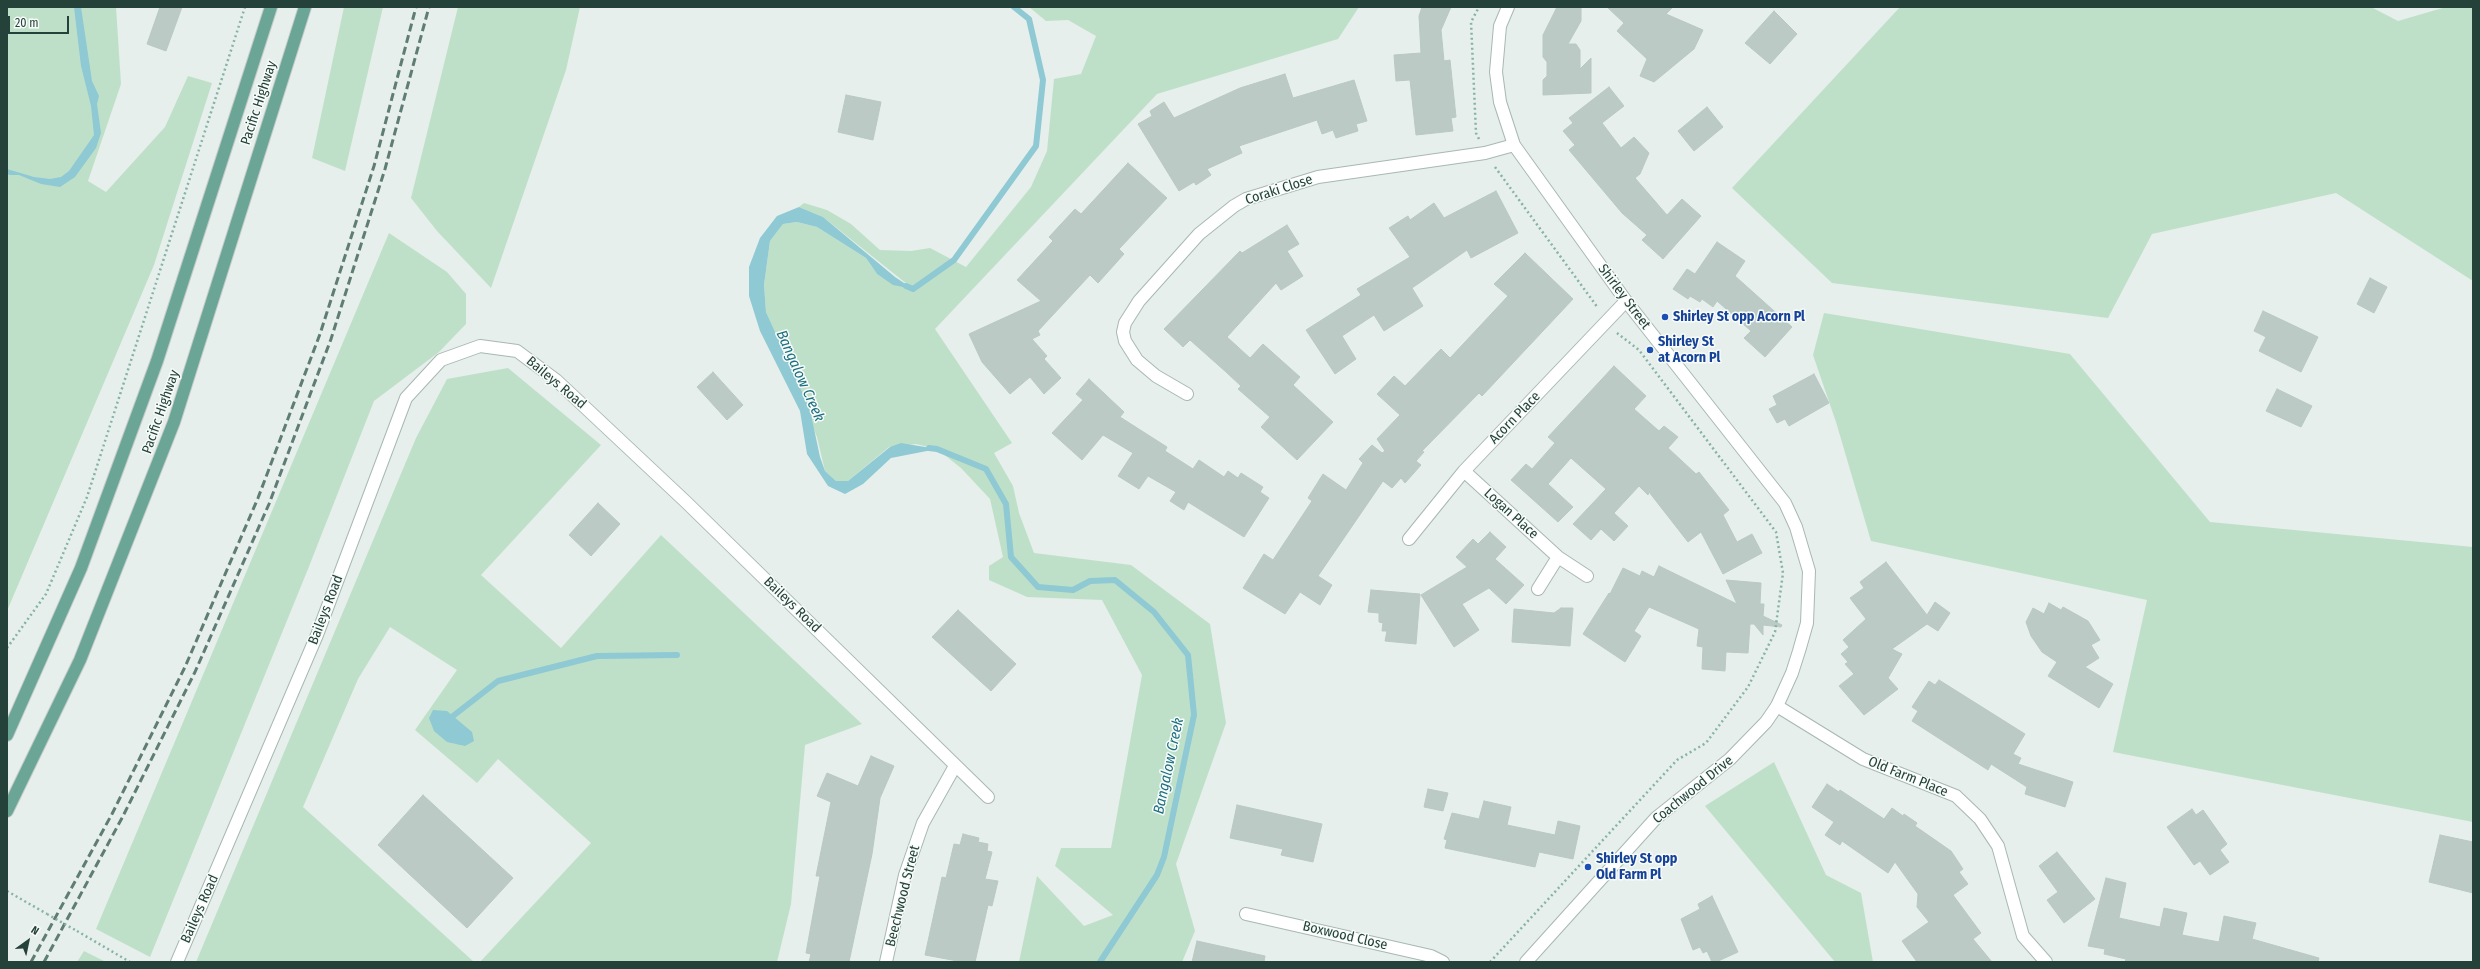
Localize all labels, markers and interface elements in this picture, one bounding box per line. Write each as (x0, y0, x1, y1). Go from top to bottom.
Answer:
scale bar (10, 8, 71, 34)
text: 20 m (15, 16, 39, 30)
street label: Pacific Highway (238, 59, 280, 147)
street label: Coraki Close (1243, 171, 1315, 209)
street label: Shirley Street (1594, 261, 1654, 333)
place label: Shirley St opp Acorn Pl (1673, 309, 1805, 325)
marker: Shirley St opp Acorn Pl (1660, 312, 1670, 322)
water label: Bangalow Creek (772, 328, 828, 424)
place label: Shirley St at Acorn Pl (1658, 334, 1720, 366)
marker: Shirley St at Acorn Pl (1645, 345, 1655, 355)
street label: Baileys Road (523, 353, 589, 413)
street label: Pacific Highway (139, 368, 183, 456)
street label: Acorn Place (1486, 388, 1544, 448)
street label: Logan Place (1480, 485, 1542, 543)
street label: Baileys Road (305, 573, 347, 647)
street label: Baileys Road (760, 574, 824, 636)
water label: Bangalow Creek (1150, 716, 1188, 816)
street label: Coachwood Drive (1649, 752, 1737, 828)
street label: Old Farm Place (1866, 753, 1950, 801)
street label: Beechwood Street (882, 844, 924, 948)
place label: Shirley St opp Old Farm Pl (1596, 851, 1677, 884)
marker: Shirley St opp Old Farm Pl (1583, 862, 1593, 872)
street label: Baileys Road (177, 872, 223, 946)
street label: Boxwood Close (1301, 918, 1389, 954)
north arrow (8, 921, 48, 961)
text: N (29, 923, 41, 938)

